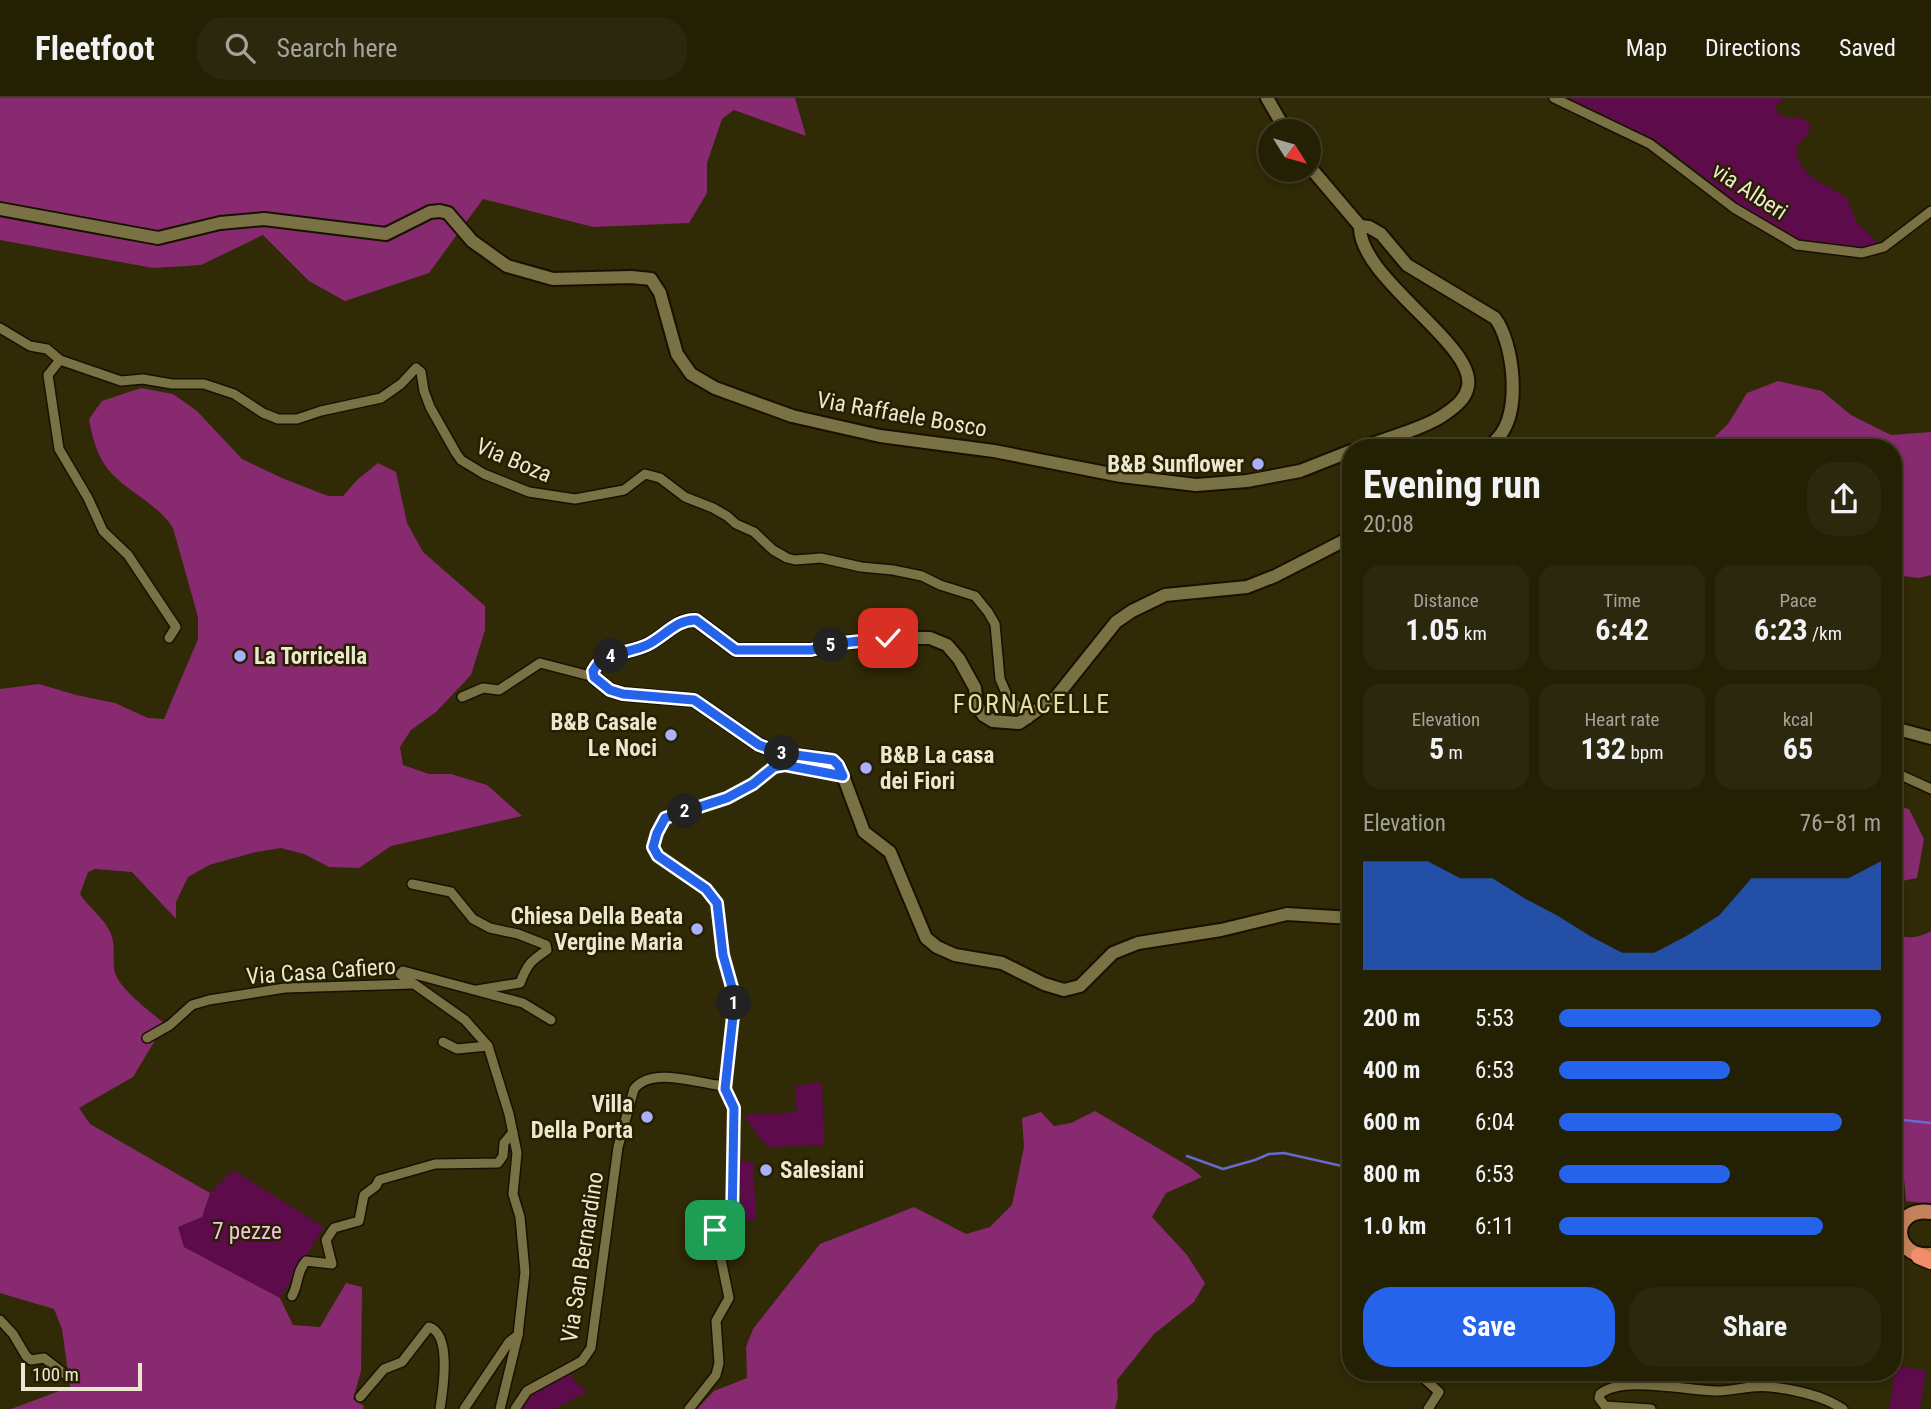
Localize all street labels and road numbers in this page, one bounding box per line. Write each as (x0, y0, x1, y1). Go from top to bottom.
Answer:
street label: via Alberi (1707, 157, 1792, 226)
street label: Via Raffaele Bosco (815, 386, 989, 443)
street label: Via Boza (472, 432, 556, 488)
street label: Via Casa Cafiero (245, 953, 397, 990)
street label: Via San Bernardino (556, 1170, 609, 1344)

